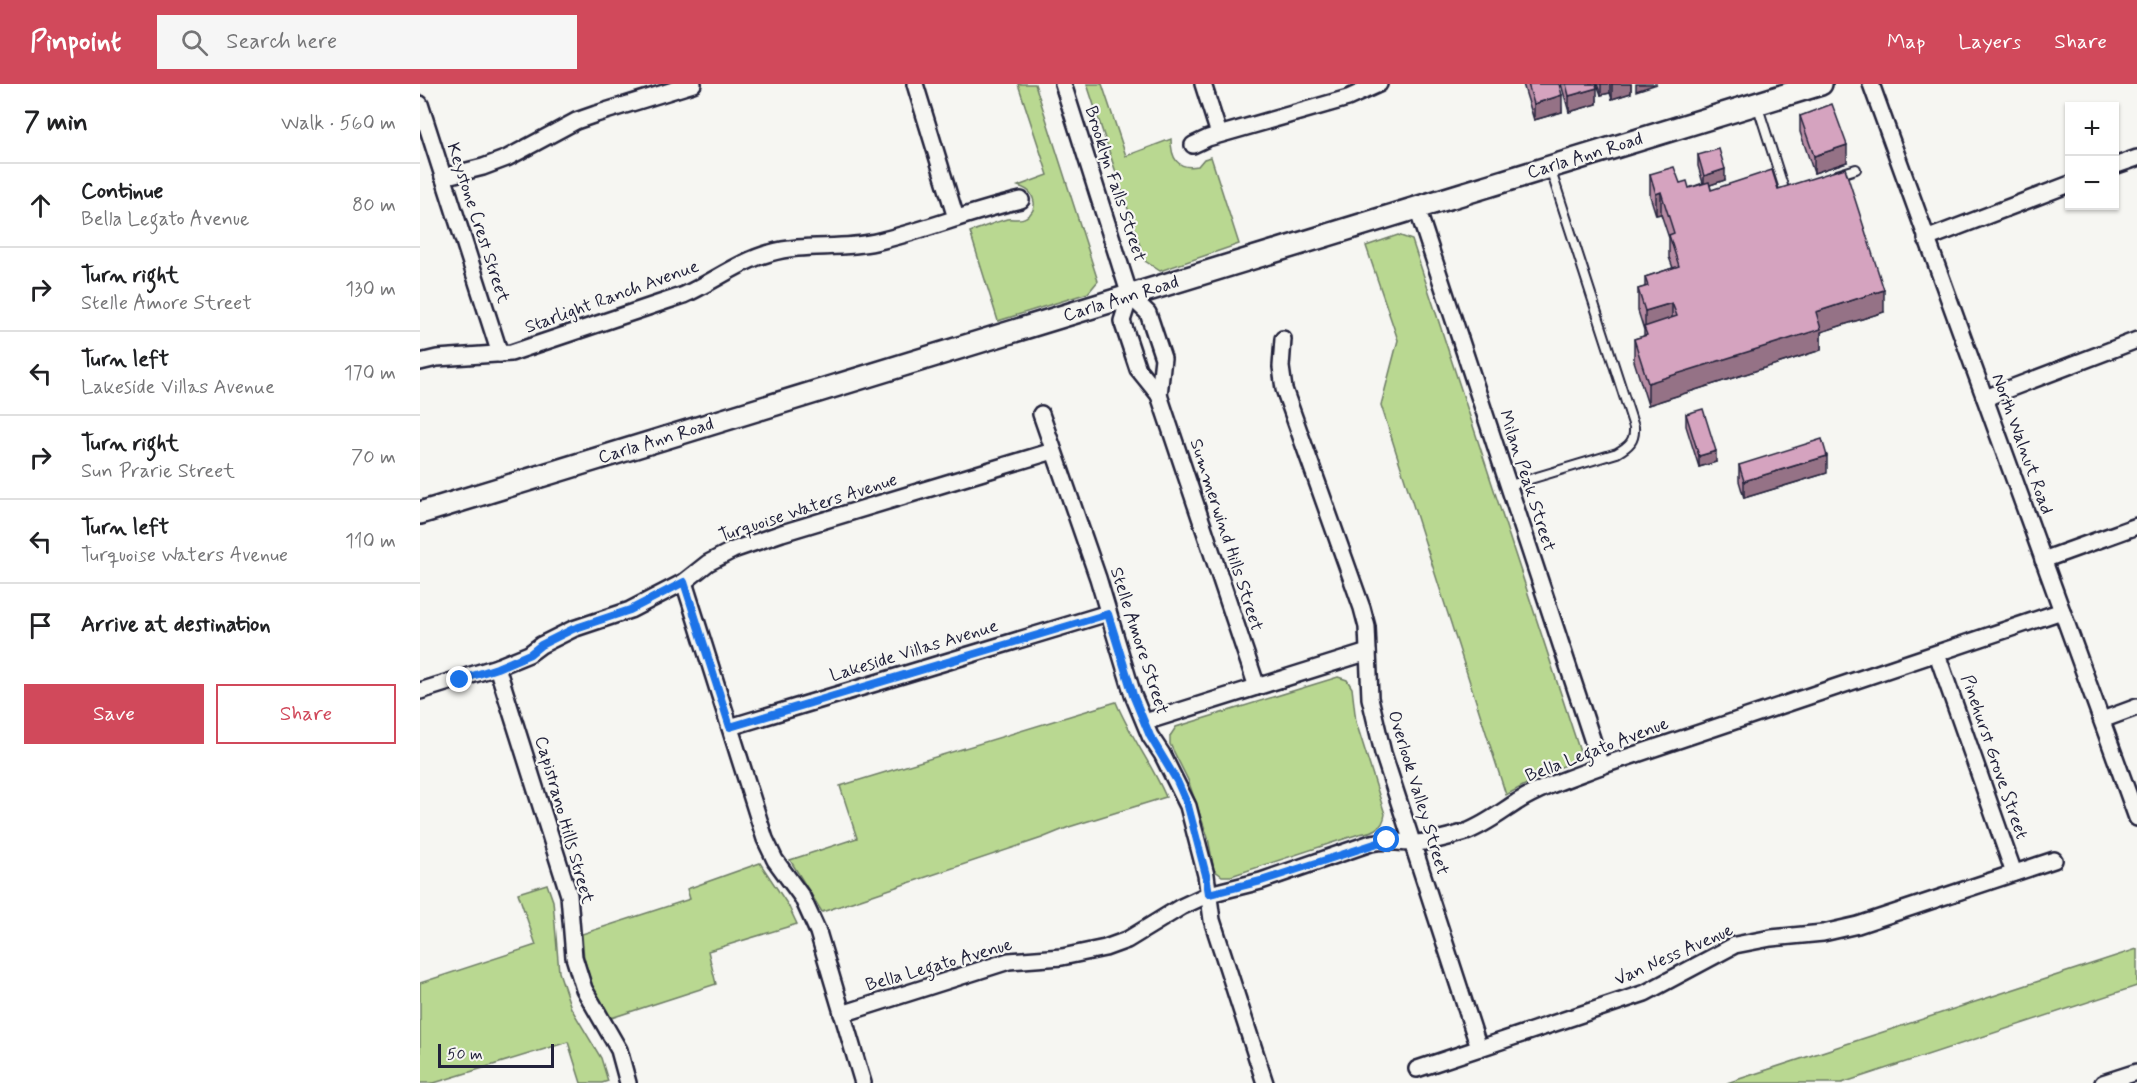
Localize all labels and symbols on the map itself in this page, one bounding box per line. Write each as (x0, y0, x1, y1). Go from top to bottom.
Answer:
street label: Brooklyn Falls Street (1078, 103, 1152, 265)
street label: Carla Ann Road (1524, 127, 1646, 185)
street label: Keystone Crest Street (441, 140, 515, 307)
street label: Starlight Ranch Avenue (522, 254, 702, 340)
street label: Carla Ann Road (1060, 270, 1182, 328)
street label: North Walnut Road (1985, 370, 2059, 518)
street label: Milan Peak Street (1493, 407, 1561, 555)
street label: Carla Ann Road (595, 412, 717, 470)
street label: Summerwind Hills Street (1184, 436, 1268, 634)
street label: Turquoise Waters Avenue (716, 468, 900, 548)
street label: Stelle Amore Street (1104, 564, 1174, 718)
street label: Lakeside Villas Avenue (827, 614, 1001, 688)
route end (446, 666, 472, 692)
street label: Pinehurst Grove Street (1955, 672, 2033, 843)
street label: Overlook Valley Street (1382, 708, 1454, 878)
street label: Bella Legato Avenue (1522, 712, 1673, 790)
street label: Capistrano Hills Street (529, 733, 600, 907)
route start (1373, 826, 1399, 852)
street label: Van Ness Avenue (1611, 918, 1737, 992)
street label: Bella Legato Avenue (863, 933, 1016, 999)
scale bar (438, 1041, 554, 1068)

